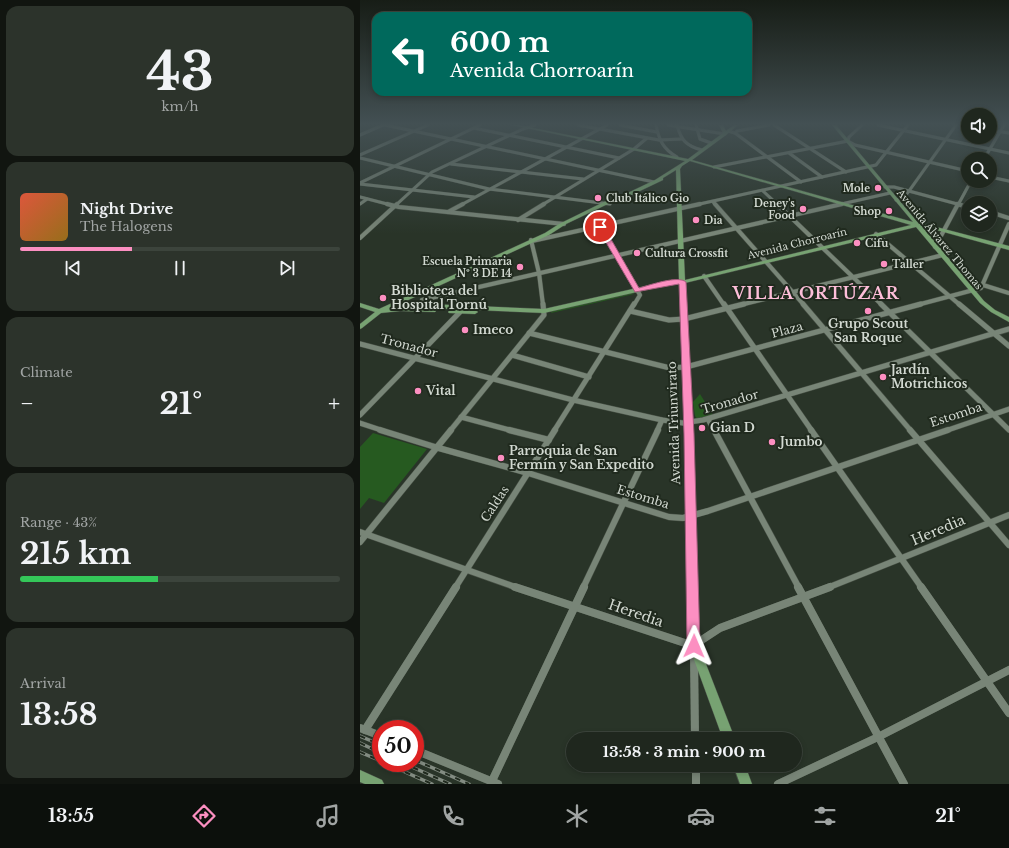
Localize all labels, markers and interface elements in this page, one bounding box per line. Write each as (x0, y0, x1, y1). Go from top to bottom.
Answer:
text: 600 m (450, 25, 550, 60)
icon: left (384, 28, 436, 80)
text: 43 (146, 40, 214, 104)
text: Avenida Chorroarín (450, 60, 634, 82)
text: km/h (162, 98, 198, 115)
map controls (961, 108, 997, 232)
button: sound (961, 108, 997, 144)
button: search (961, 152, 997, 188)
place label: Mole (843, 182, 870, 195)
marker: Mole (873, 183, 883, 193)
street label: Avenida Álvarez Thomas (893, 185, 986, 292)
place label: Club Itálico Gio (606, 192, 689, 205)
marker: Club Itálico Gio (593, 193, 603, 203)
button: layers (961, 196, 997, 232)
place label: Deney's Food (754, 197, 795, 222)
text: Night Drive (80, 199, 173, 218)
marker: Deney's Food (798, 204, 808, 214)
place label: Shop (854, 205, 881, 218)
marker: Shop (884, 206, 894, 216)
pin (583, 210, 617, 244)
place label: Dia (704, 214, 723, 227)
marker: Dia (691, 215, 701, 225)
icon: arrive (589, 216, 611, 238)
text: The Halogens (80, 218, 173, 235)
street label: Avenida Chorroarín (745, 225, 848, 262)
place label: Cifu (865, 237, 888, 250)
marker: Cifu (852, 238, 862, 248)
place label: Cultura Crossfit (645, 247, 728, 260)
marker: Cultura Crossfit (632, 248, 642, 258)
place label: Escuela Primaria Nº 3 DE 14 (422, 255, 512, 280)
icon: previous (62, 257, 84, 279)
icon: pause (169, 257, 191, 279)
icon: next (276, 257, 298, 279)
place label: Taller (892, 258, 924, 271)
marker: Taller (879, 259, 889, 269)
marker: Escuela Primaria Nº 3 DE 14 (515, 262, 525, 272)
place label: Biblioteca del Hospital Tornú (391, 283, 487, 312)
district label: VILLA ORTÚZAR (731, 283, 900, 303)
marker: Biblioteca del Hospital Tornú (378, 293, 388, 303)
marker: Grupo Scout San Roque (863, 306, 873, 316)
place label: Grupo Scout San Roque (828, 316, 909, 345)
street label: Plaza (769, 318, 805, 341)
place label: Imeco (473, 322, 513, 337)
marker: Imeco (460, 325, 470, 335)
street label: Tronador (379, 331, 440, 360)
street label: Avenida Triunvirato (664, 361, 683, 486)
place label: Jardín Motrichicos (888, 362, 968, 391)
text: Climate (20, 364, 73, 381)
marker: Jardín Motrichicos (878, 372, 888, 382)
place label: Vital (425, 383, 456, 398)
text: 21° (160, 385, 202, 422)
marker: Vital (413, 386, 423, 396)
street label: Tronador (700, 386, 760, 417)
text: − (20, 390, 34, 417)
text: + (328, 390, 340, 417)
street label: Estomba (928, 399, 984, 430)
place label: Gian D (710, 420, 755, 435)
marker: Gian D (697, 423, 707, 433)
place label: Jumbo (777, 434, 823, 449)
marker: Jumbo (767, 437, 777, 447)
place label: Parroquia de San Fermín y San Expedito (509, 443, 654, 472)
marker: Parroquia de San Fermín y San Expedito (496, 453, 506, 463)
street label: Estomba (615, 481, 671, 512)
street label: Caldas (477, 483, 512, 525)
street label: Heredia (908, 510, 968, 549)
text: Range · 43% (20, 514, 97, 531)
text: 215 km (20, 535, 132, 572)
street label: Heredia (606, 595, 666, 631)
position arrow (673, 625, 715, 667)
text: Arrival (20, 675, 66, 692)
text: 13:58 (20, 696, 98, 733)
speed limit sign: 50 (372, 720, 424, 772)
text: 13:58 · 3 min · 900 m (603, 742, 766, 761)
icon: directions (190, 802, 218, 830)
icon: music (314, 802, 342, 830)
icon: phone (439, 802, 467, 830)
icon: climate (563, 802, 591, 830)
icon: car (687, 802, 715, 830)
icon: filters (811, 802, 839, 830)
text: 13:55 (48, 805, 94, 827)
text: 21° (935, 805, 961, 827)

